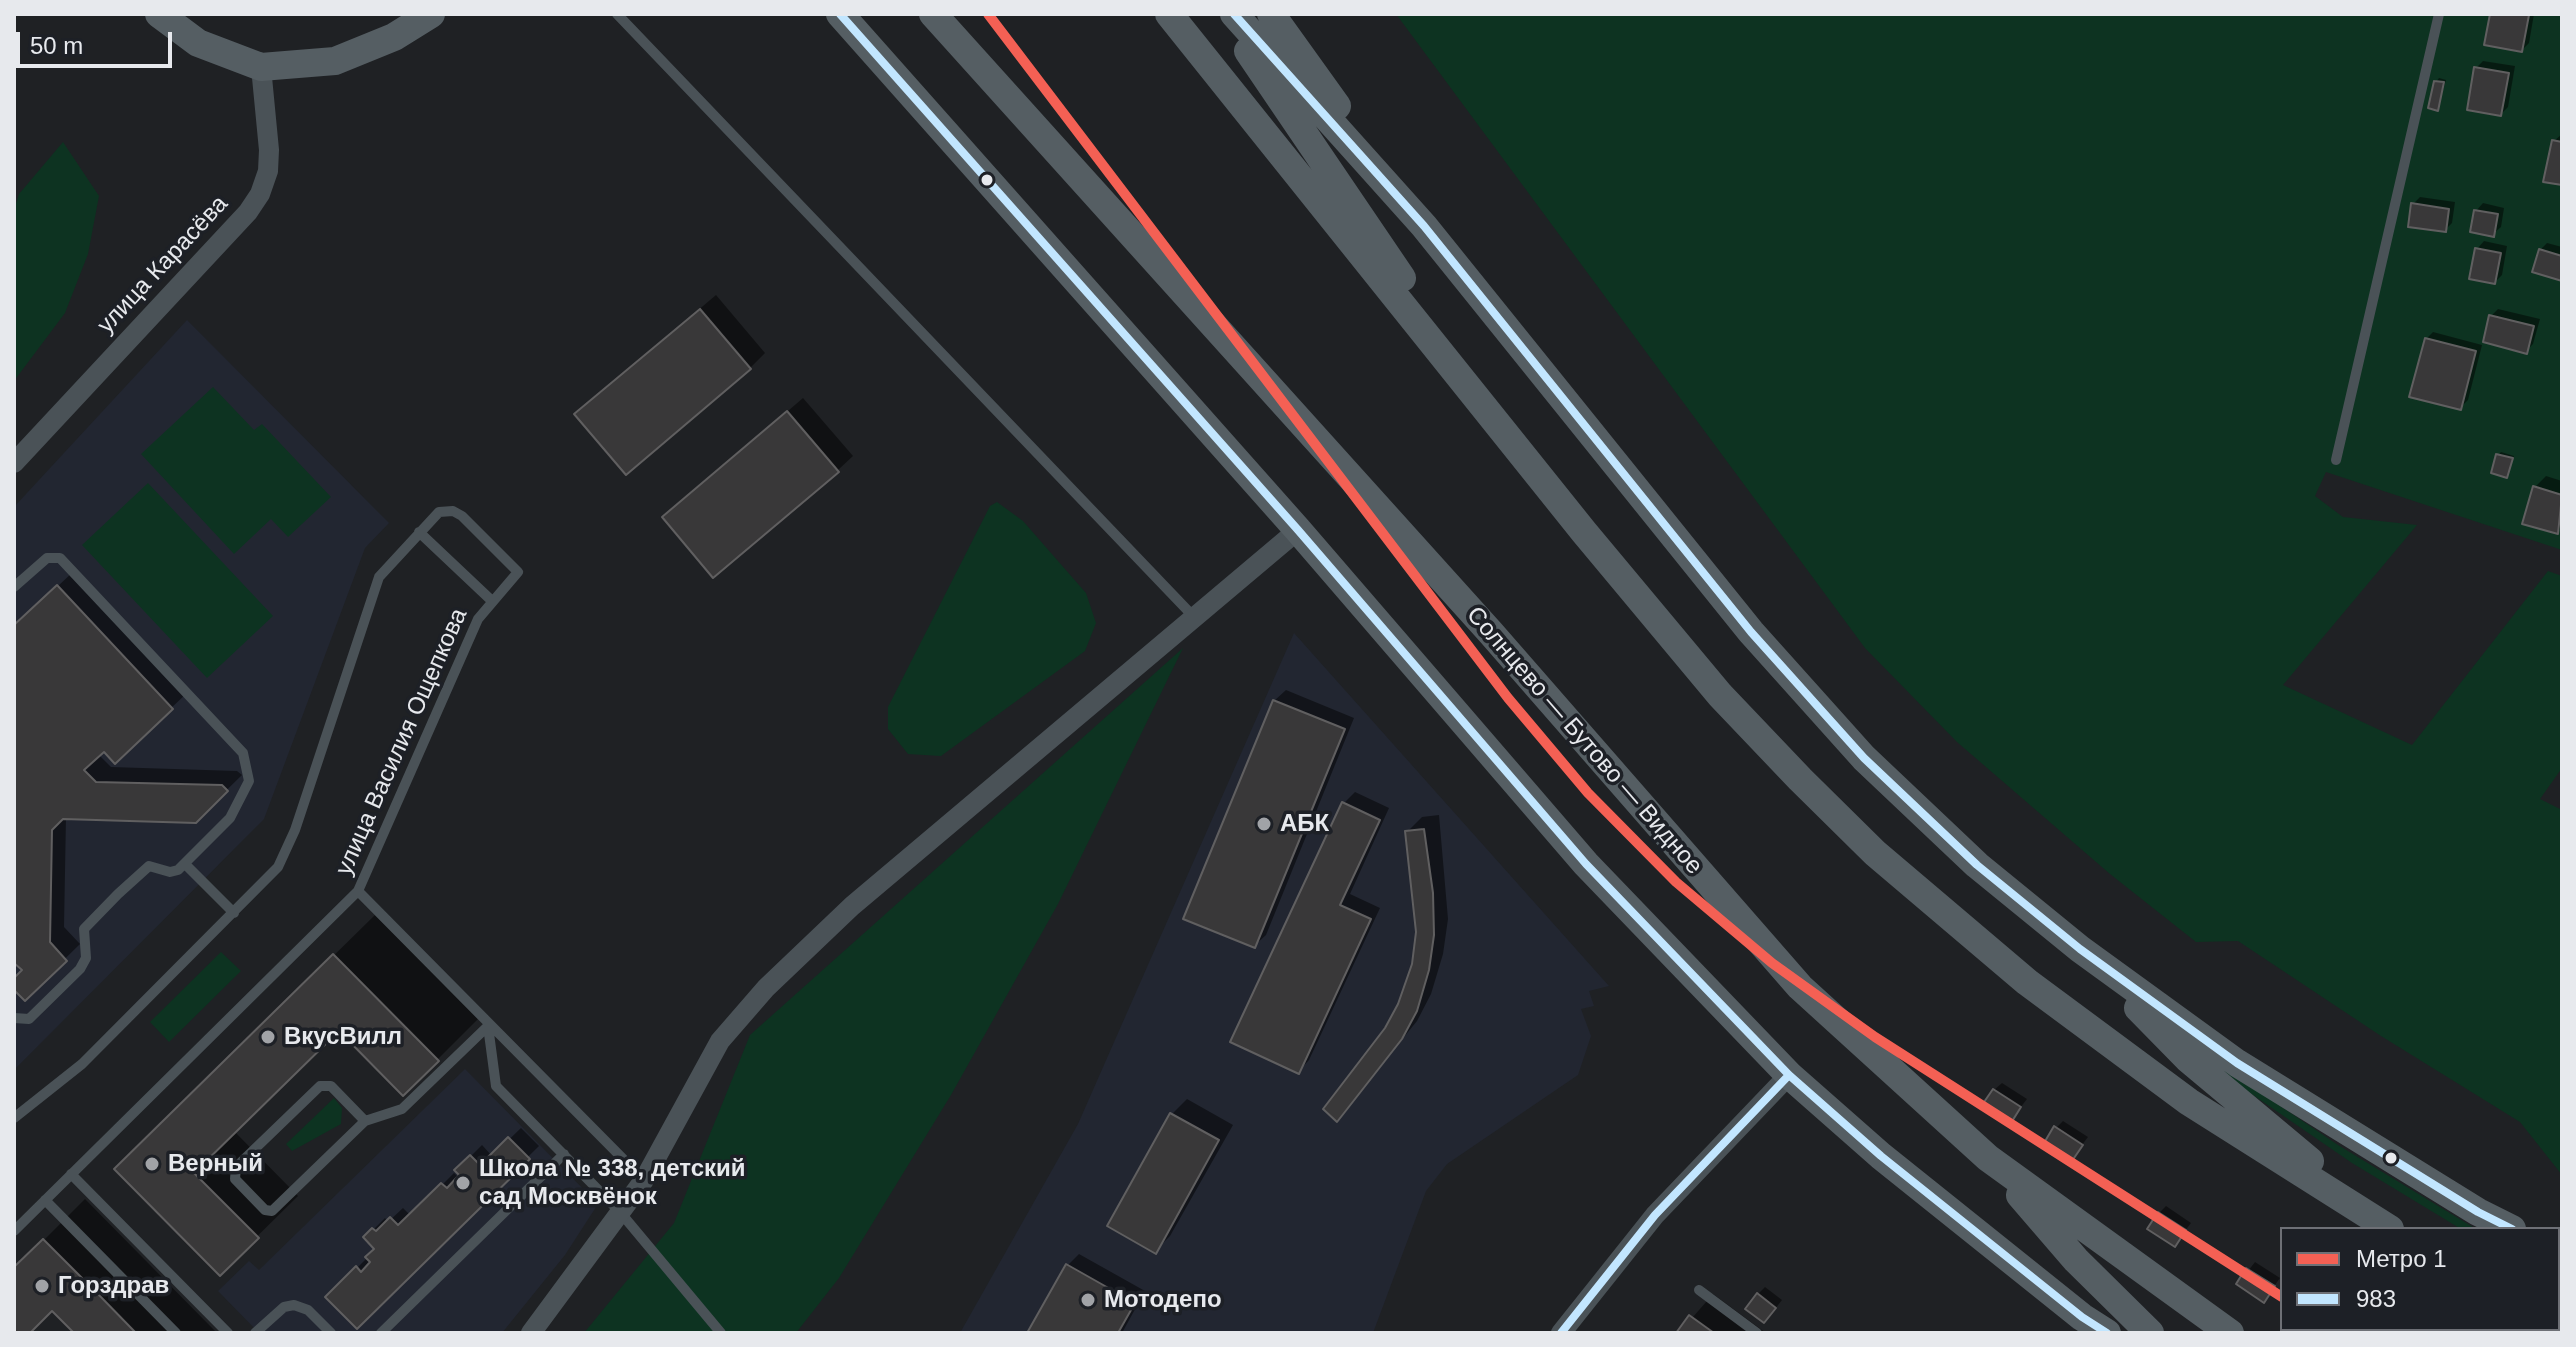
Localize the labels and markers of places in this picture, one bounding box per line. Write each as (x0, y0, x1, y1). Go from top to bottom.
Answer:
unlabelled marker (979, 172, 995, 188)
place label: АБК (1280, 810, 1329, 838)
marker: АБК (1255, 815, 1273, 833)
place label: ВкусВилл (284, 1023, 402, 1051)
marker: ВкусВилл (259, 1028, 277, 1046)
place label: Верный (168, 1150, 263, 1178)
unlabelled marker (2383, 1150, 2399, 1166)
marker: Верный (143, 1155, 161, 1173)
place label: Школа № 338, детский сад Москвёнок (479, 1155, 746, 1211)
marker: Школа № 338, детский сад Москвёнок (454, 1174, 472, 1192)
place label: Горздрав (58, 1272, 169, 1300)
marker: Горздрав (33, 1277, 51, 1295)
place label: Мотодепо (1104, 1286, 1222, 1314)
marker: Мотодепо (1079, 1291, 1097, 1309)

